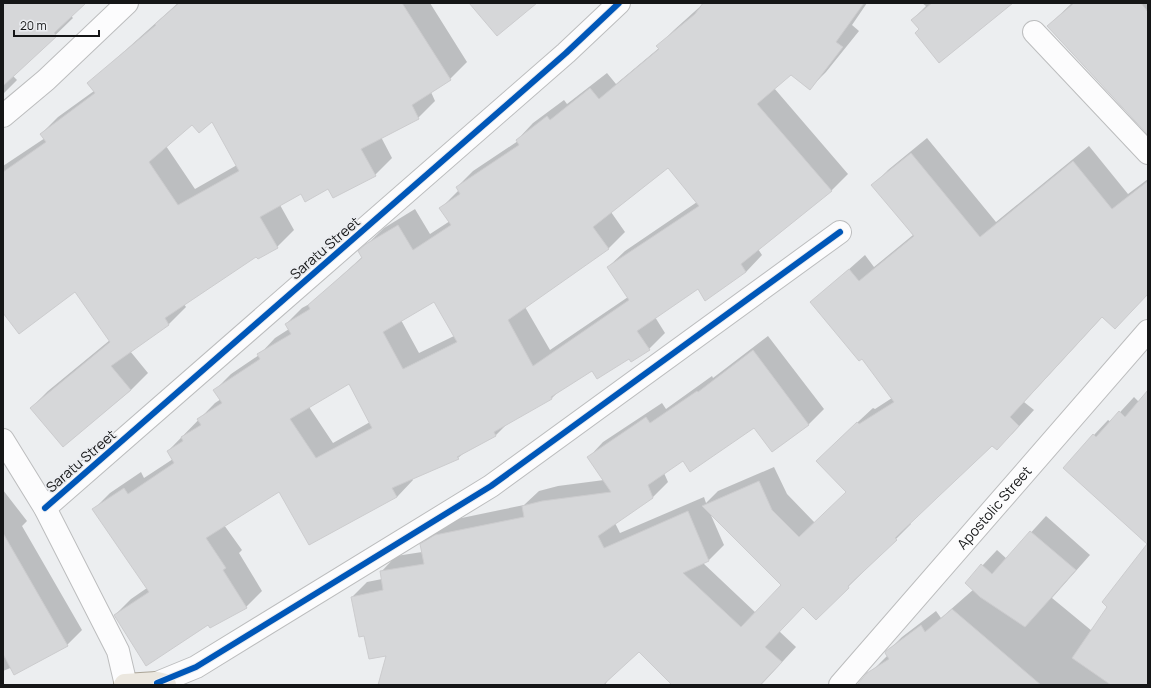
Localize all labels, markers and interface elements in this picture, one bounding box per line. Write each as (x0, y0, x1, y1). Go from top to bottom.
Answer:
scale bar (14, 12, 99, 38)
text: 20 m (20, 17, 47, 34)
street label: Saratu Street (286, 212, 364, 283)
street label: Saratu Street (42, 425, 120, 496)
street label: Apostolic Street (952, 461, 1036, 553)

